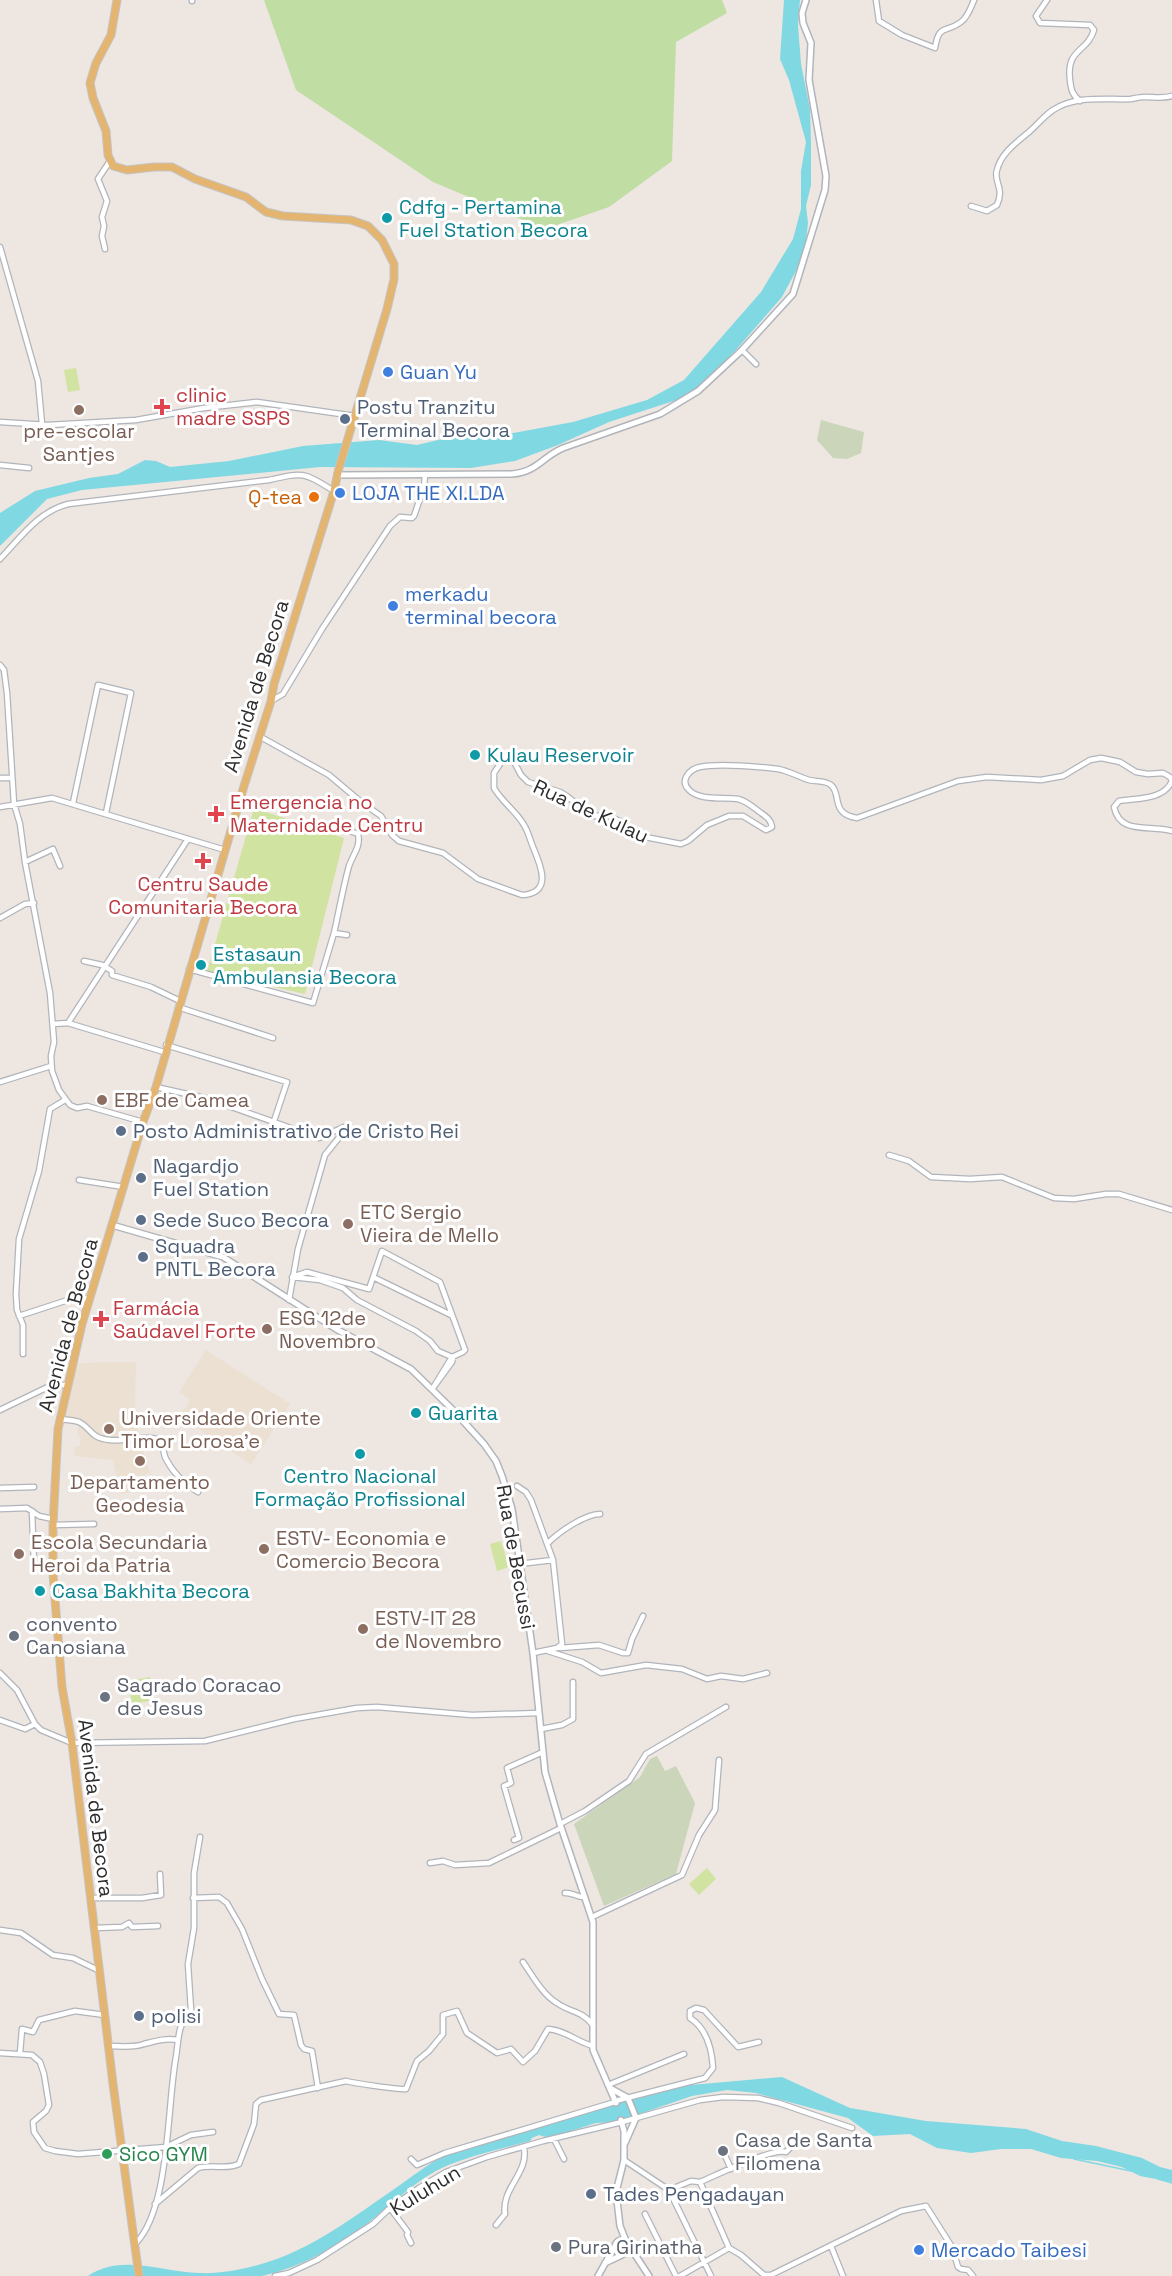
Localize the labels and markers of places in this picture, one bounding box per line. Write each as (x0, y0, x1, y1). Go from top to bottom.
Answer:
place label: Cdfg - Pertamina Fuel Station Becora (399, 194, 588, 243)
marker: Cdfg - Pertamina Fuel Station Becora (380, 211, 394, 225)
place label: Guan Yu (400, 359, 477, 385)
marker: Guan Yu (381, 365, 395, 379)
place label: clinic madre SSPS (176, 382, 290, 431)
place label: Postu Tranzitu Terminal Becora (357, 394, 510, 443)
marker: clinic madre SSPS (153, 398, 171, 416)
marker: pre-escolar Santjes (72, 403, 86, 417)
marker: Postu Tranzitu Terminal Becora (338, 412, 352, 426)
place label: pre-escolar Santjes (23, 418, 135, 467)
place label: LOJA THE XI.LDA (352, 480, 505, 506)
place label: Q-tea (248, 484, 302, 510)
marker: LOJA THE XI.LDA (333, 486, 347, 500)
marker: Q-tea (307, 490, 321, 504)
place label: merkadu terminal becora (405, 581, 557, 630)
marker: merkadu terminal becora (386, 599, 400, 613)
place label: Kulau Reservoir (487, 742, 634, 768)
marker: Kulau Reservoir (468, 748, 482, 762)
place label: Emergencia no Maternidade Centru (230, 789, 423, 838)
marker: Emergencia no Maternidade Centru (207, 805, 225, 823)
marker: Centru Saude Comunitaria Becora (194, 852, 212, 870)
place label: Centru Saude Comunitaria Becora (108, 871, 298, 920)
place label: Estasaun Ambulansia Becora (213, 941, 397, 990)
marker: Estasaun Ambulansia Becora (194, 958, 208, 972)
place label: EBF de Camea (114, 1087, 249, 1113)
marker: EBF de Camea (95, 1093, 109, 1107)
place label: Posto Administrativo de Cristo Rei (133, 1118, 459, 1144)
marker: Posto Administrativo de Cristo Rei (114, 1124, 128, 1138)
place label: Nagardjo Fuel Station (153, 1153, 269, 1202)
marker: Nagardjo Fuel Station (134, 1171, 148, 1185)
place label: ETC Sergio Vieira de Mello (360, 1199, 499, 1248)
place label: Sede Suco Becora (153, 1207, 329, 1233)
marker: Sede Suco Becora (134, 1213, 148, 1227)
marker: ETC Sergio Vieira de Mello (341, 1217, 355, 1231)
place label: Squadra PNTL Becora (155, 1233, 276, 1282)
marker: Squadra PNTL Becora (136, 1250, 150, 1264)
place label: Farmácia Saúdavel Forte (113, 1295, 256, 1344)
place label: ESG 12de Novembro (279, 1305, 376, 1354)
marker: Farmácia Saúdavel Forte (94, 1312, 108, 1326)
marker: ESG 12de Novembro (260, 1322, 274, 1336)
place label: Guarita (428, 1400, 498, 1426)
place label: Universidade Oriente Timor Lorosa'e (121, 1405, 321, 1454)
marker: Guarita (409, 1406, 423, 1420)
marker: Universidade Oriente Timor Lorosa'e (102, 1422, 116, 1436)
marker: Centro Nacional Formação Profissional (353, 1447, 367, 1461)
marker: Departamento Geodesia (133, 1454, 147, 1468)
place label: Centro Nacional Formação Profissional (254, 1463, 466, 1512)
place label: Departamento Geodesia (70, 1469, 210, 1518)
place label: ESTV- Economia e Comercio Becora (276, 1525, 446, 1574)
place label: Escola Secundaria Heroi da Patria (31, 1529, 208, 1578)
marker: ESTV- Economia e Comercio Becora (257, 1542, 271, 1556)
marker: Escola Secundaria Heroi da Patria (12, 1547, 26, 1561)
place label: Casa Bakhita Becora (52, 1578, 250, 1604)
marker: Casa Bakhita Becora (33, 1584, 47, 1598)
place label: ESTV-IT 28 de Novembro (375, 1605, 502, 1654)
place label: convento Canosiana (26, 1611, 126, 1660)
marker: ESTV-IT 28 de Novembro (356, 1622, 370, 1636)
marker: convento Canosiana (7, 1629, 21, 1643)
place label: Sagrado Coracao de Jesus (117, 1672, 281, 1721)
marker: Sagrado Coracao de Jesus (98, 1690, 112, 1704)
place label: polisi (151, 2003, 201, 2029)
marker: polisi (132, 2009, 146, 2023)
place label: Casa de Santa Filomena (735, 2127, 873, 2176)
place label: Sico GYM (119, 2141, 208, 2167)
marker: Casa de Santa Filomena (716, 2144, 730, 2158)
marker: Sico GYM (100, 2147, 114, 2161)
place label: Tades Pengadayan (603, 2181, 785, 2207)
marker: Tades Pengadayan (584, 2187, 598, 2201)
place label: Pura Girinatha (568, 2234, 703, 2260)
place label: Mercado Taibesi (931, 2237, 1087, 2263)
marker: Pura Girinatha (549, 2240, 563, 2254)
marker: Mercado Taibesi (912, 2243, 926, 2257)

